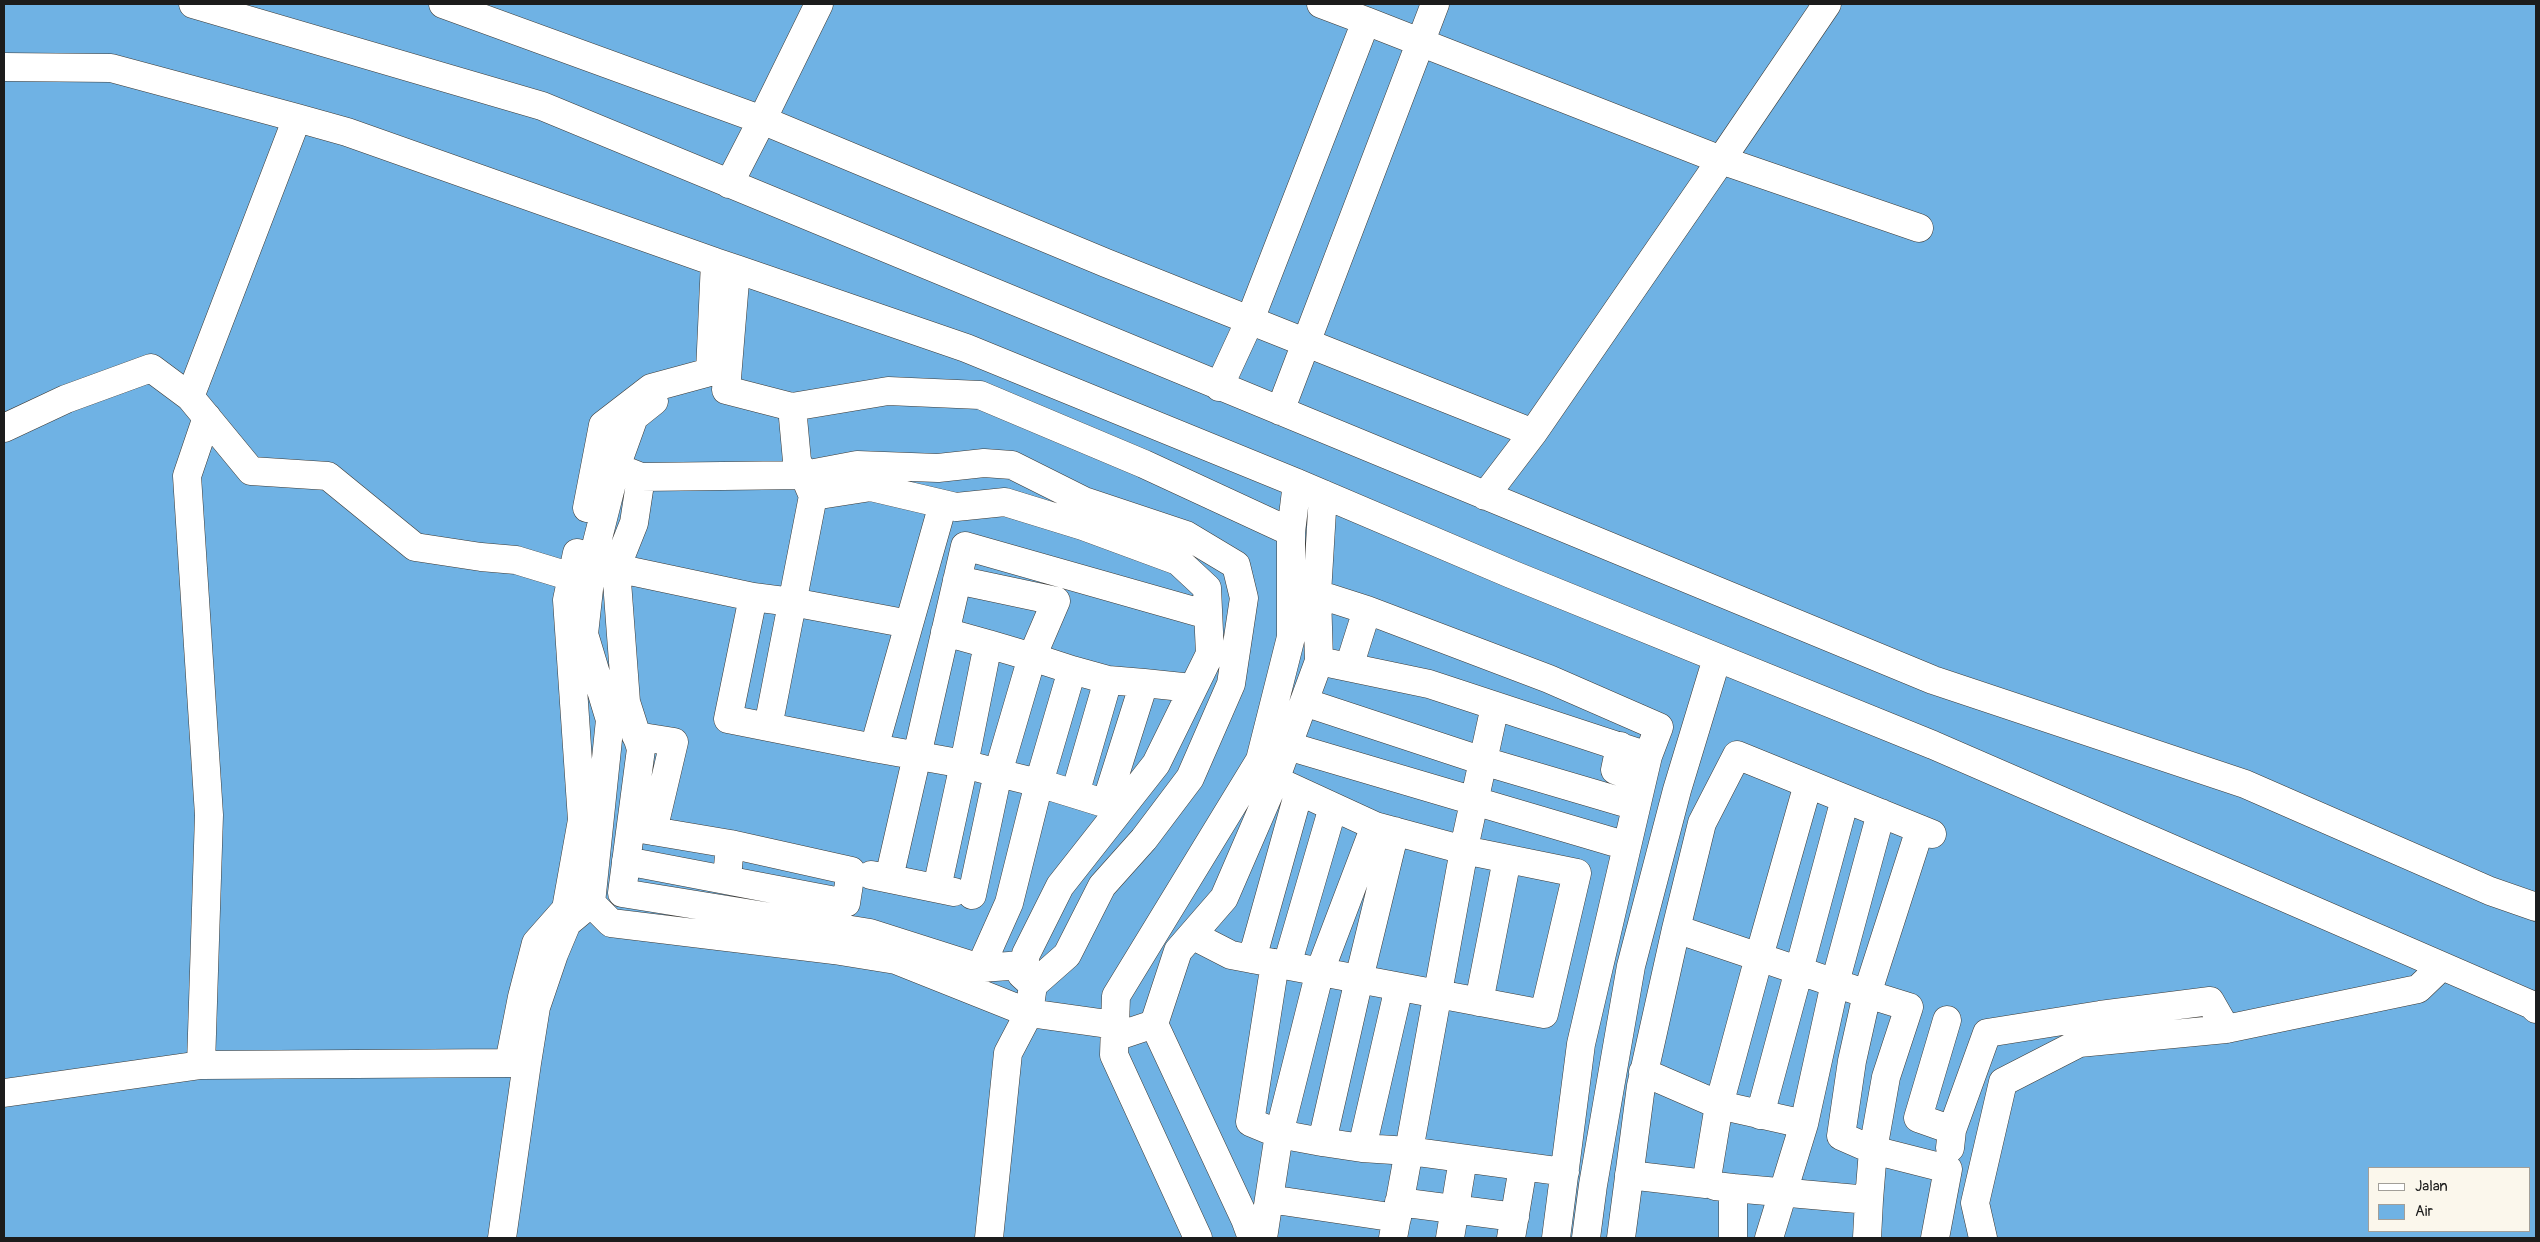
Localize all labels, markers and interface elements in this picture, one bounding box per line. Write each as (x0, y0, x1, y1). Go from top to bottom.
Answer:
legend (2368, 1167, 2530, 1232)
text: Jalan (2415, 1177, 2448, 1196)
text: Air (2415, 1202, 2433, 1221)

